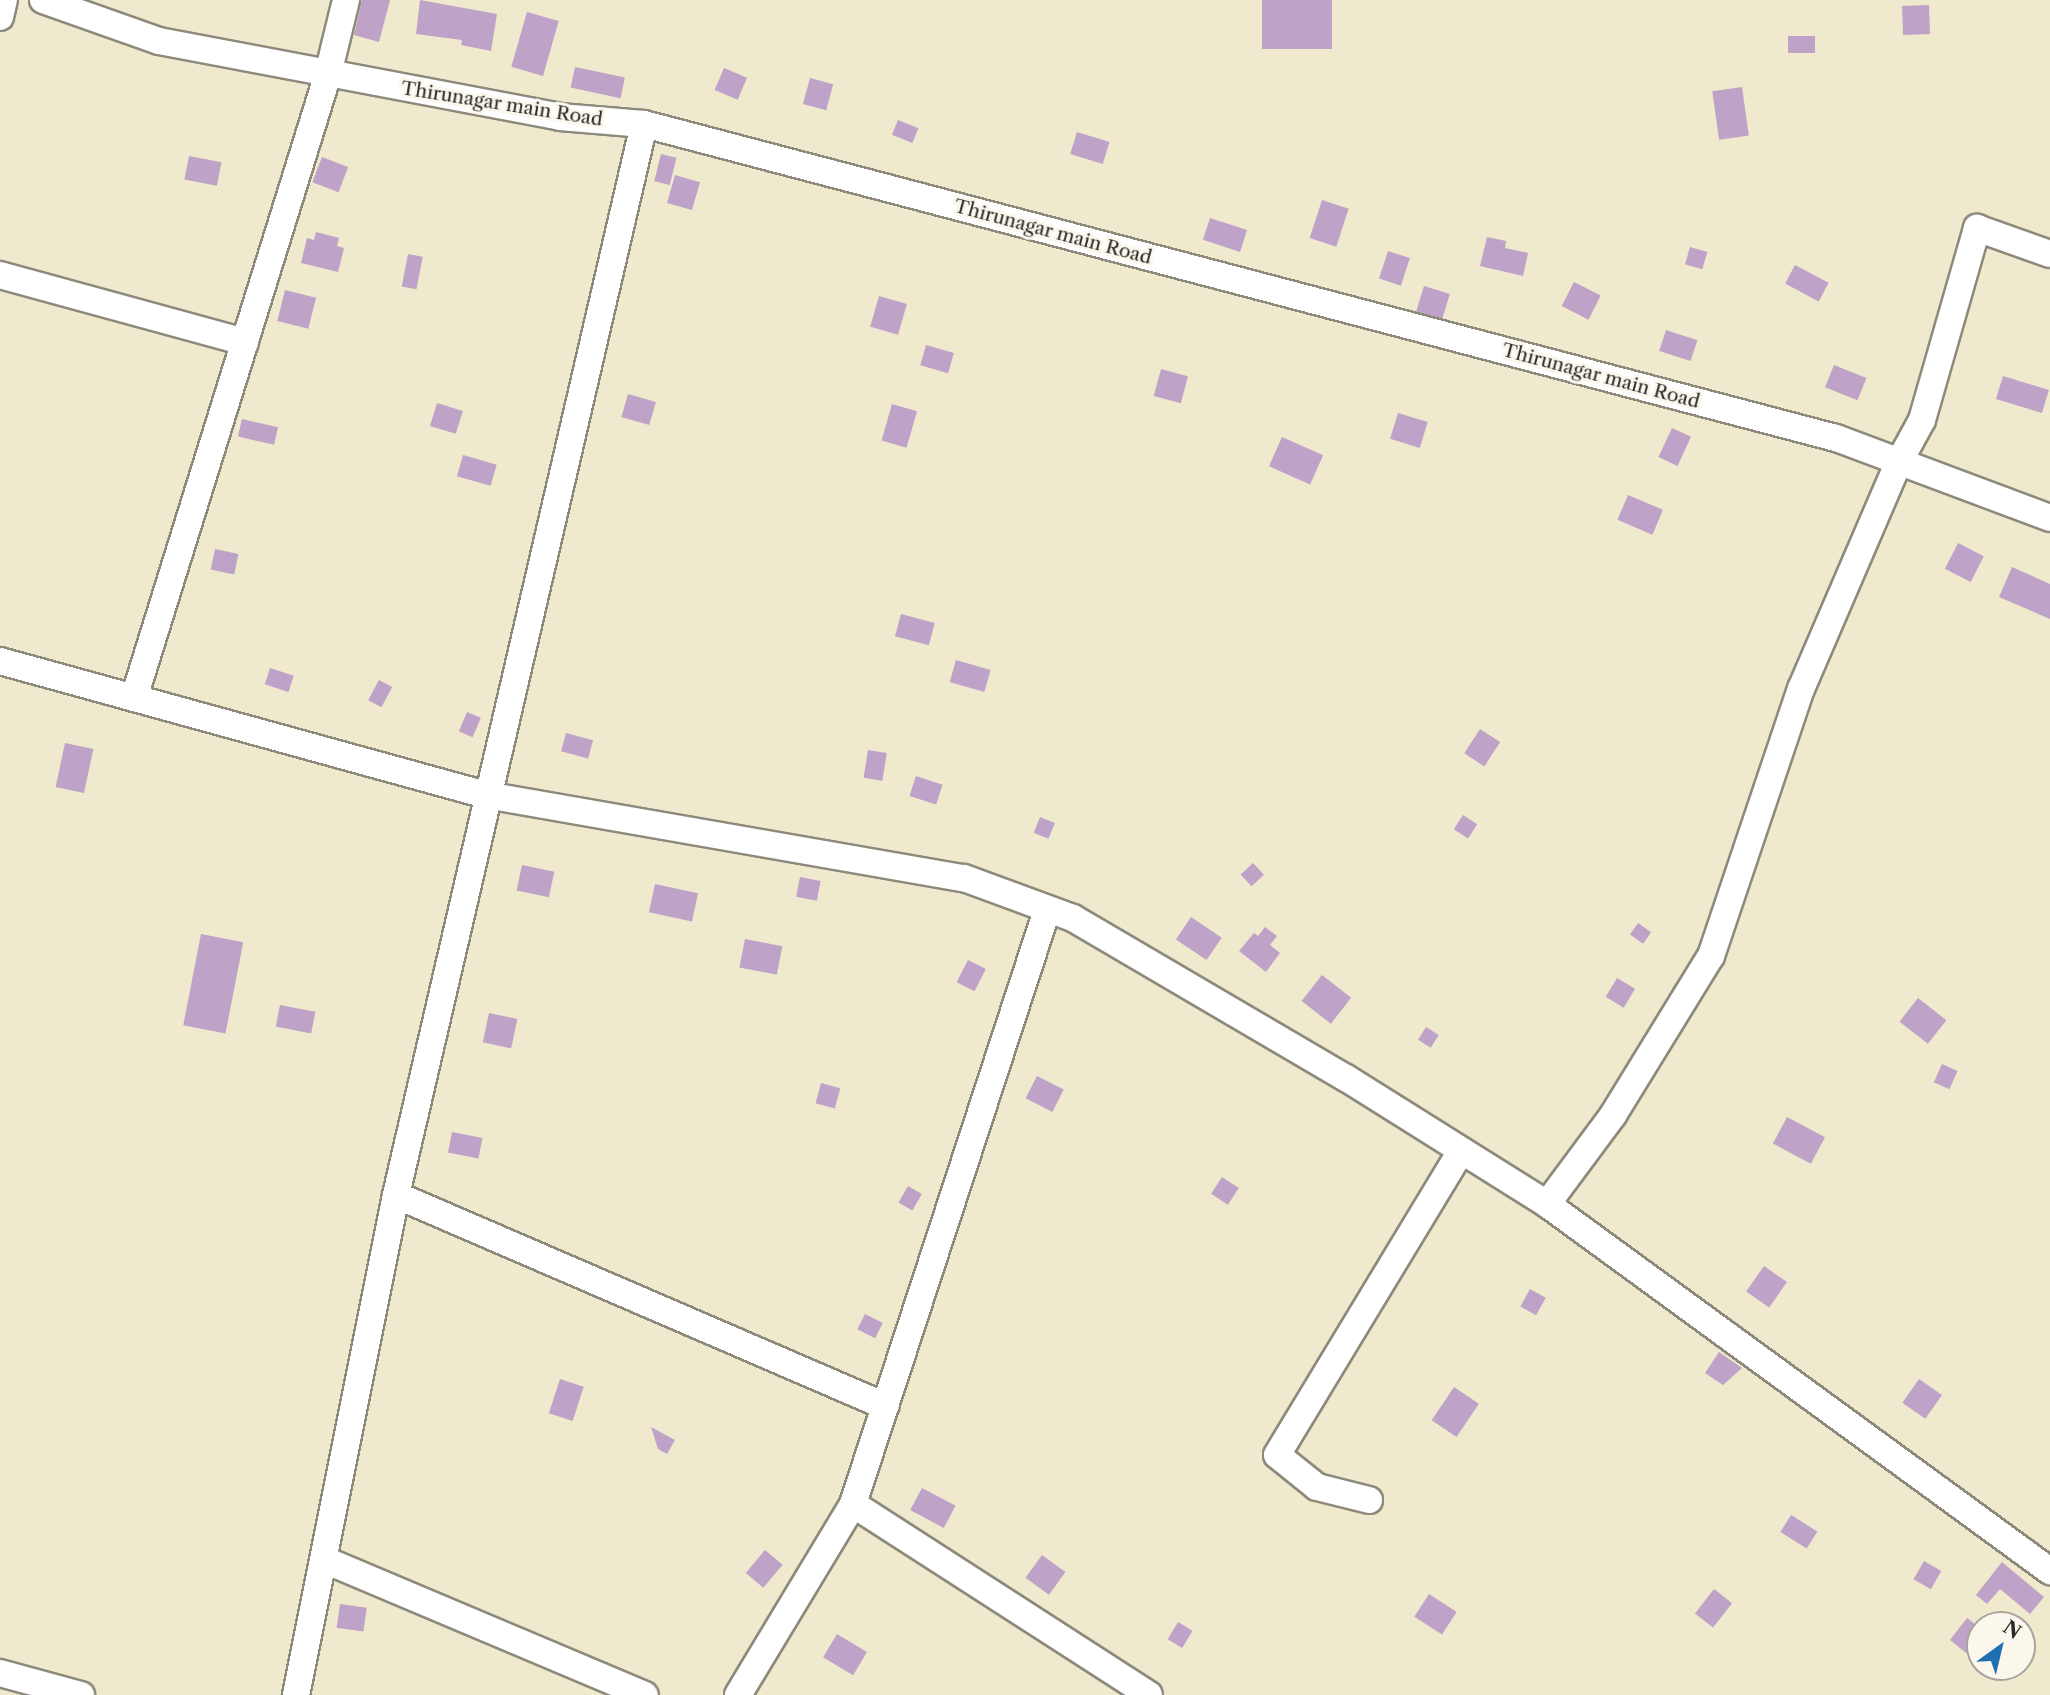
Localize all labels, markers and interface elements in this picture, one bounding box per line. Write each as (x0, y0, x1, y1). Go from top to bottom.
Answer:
street label: Thirunagar main Road (399, 77, 605, 131)
street label: Thirunagar main Road (952, 195, 1154, 269)
street label: Thirunagar main Road (1500, 339, 1702, 413)
north arrow (1966, 1611, 2036, 1681)
text: N (1999, 1616, 2025, 1644)

